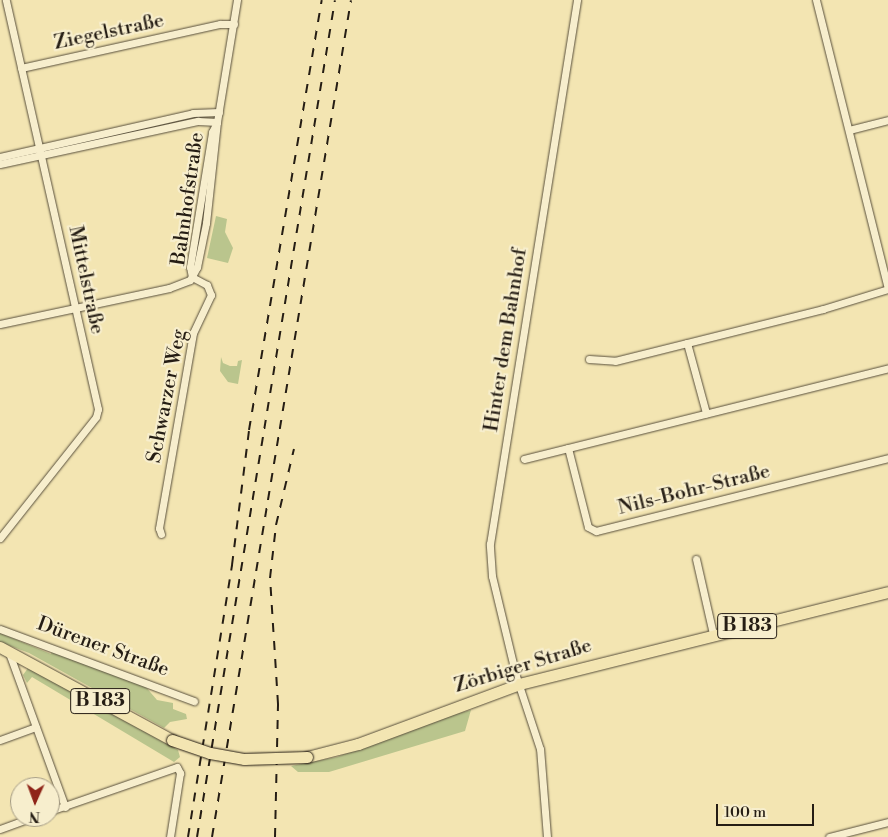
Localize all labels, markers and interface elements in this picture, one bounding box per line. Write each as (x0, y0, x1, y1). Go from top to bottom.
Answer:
street label: Ziegelstraße (52, 9, 166, 55)
street label: Bahnhofstraße (167, 131, 209, 267)
street label: Mittelstraße (63, 224, 109, 336)
street label: Hinter dem Bahnhof (480, 247, 532, 433)
street label: Schwarzer Weg (142, 327, 192, 465)
street label: Nils-Bohr-Straße (616, 460, 772, 520)
road number: B 183 (717, 610, 777, 642)
street label: Dürener Straße (34, 612, 172, 682)
street label: Zörbiger Straße (451, 634, 595, 698)
road number: B 183 (70, 684, 130, 718)
north arrow (10, 777, 60, 827)
scale bar (718, 794, 816, 826)
text: 100 m (724, 803, 766, 822)
text: N (29, 807, 40, 825)

